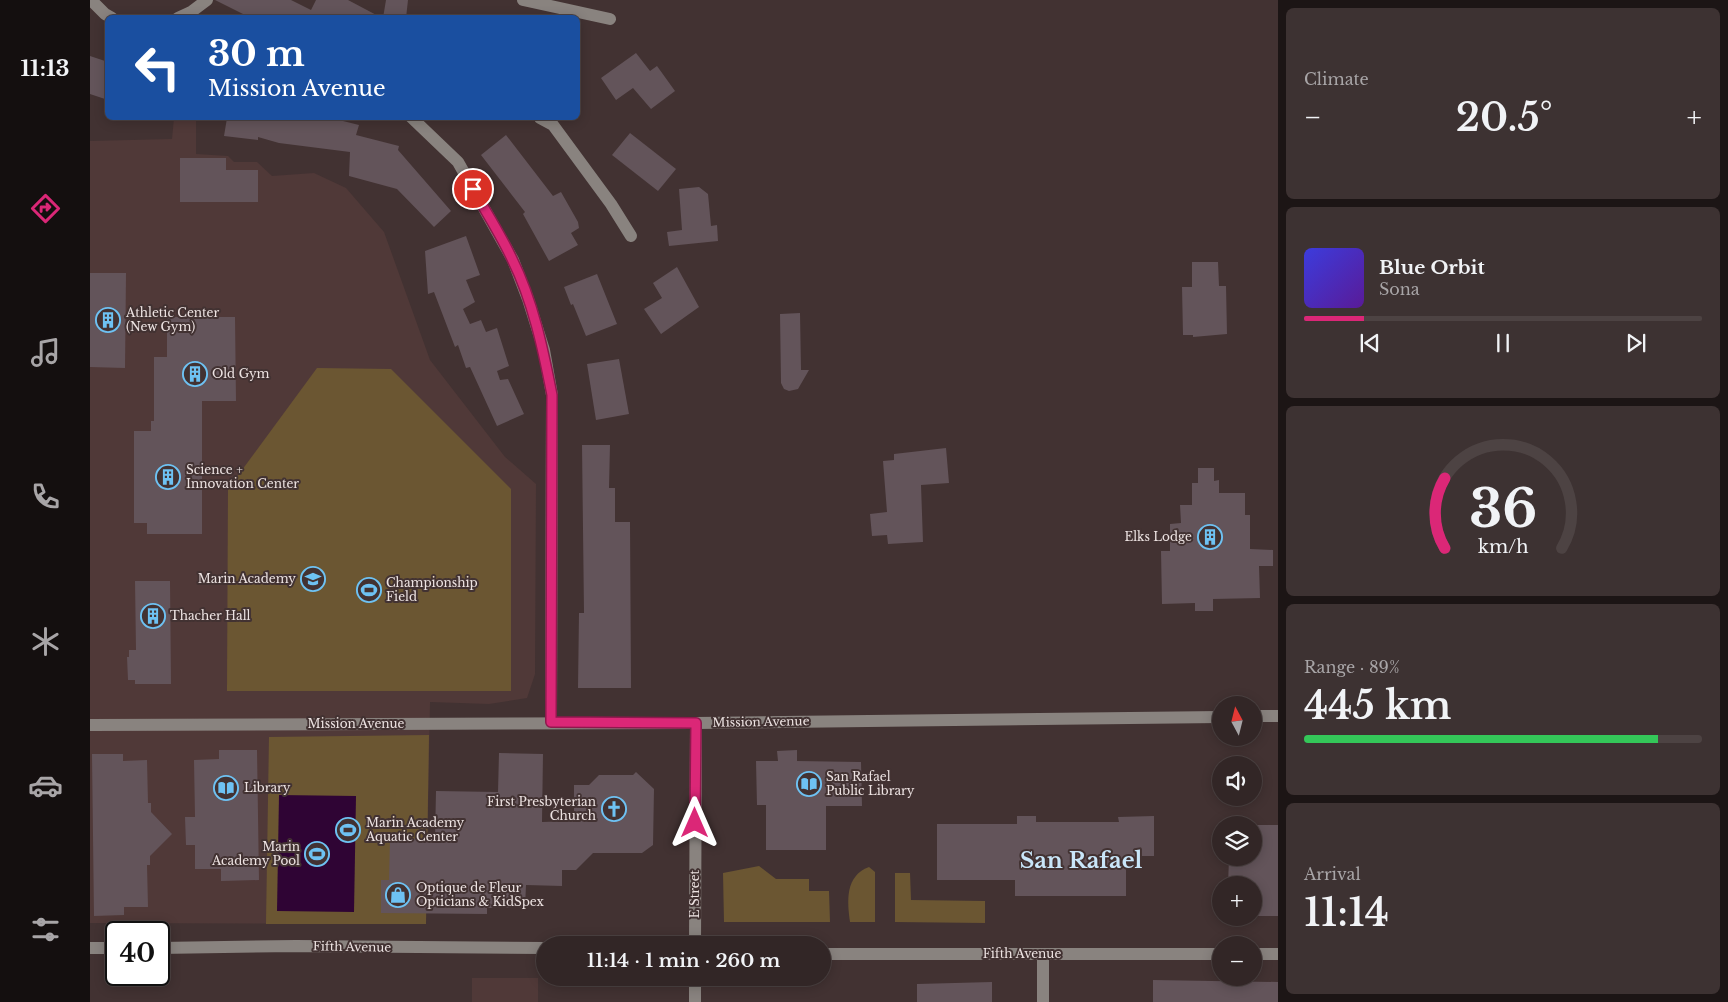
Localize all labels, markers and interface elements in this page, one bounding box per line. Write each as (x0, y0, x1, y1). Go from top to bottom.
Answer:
text: 30 m (208, 32, 305, 75)
icon: left (125, 35, 190, 100)
text: 11:13 (20, 55, 70, 82)
text: Climate (1304, 69, 1369, 89)
text: Mission Avenue (208, 75, 386, 102)
text: 20.5° (1456, 94, 1553, 141)
text: − (1304, 100, 1322, 135)
text: + (1687, 100, 1702, 135)
pin (452, 168, 494, 210)
icon: arrive (459, 175, 487, 203)
icon: directions (28, 191, 63, 226)
text: Blue Orbit (1379, 256, 1485, 279)
text: Sona (1379, 279, 1420, 299)
place label: Athletic Center (New Gym) (125, 305, 219, 334)
building icon: Athletic Center (New Gym) (95, 307, 121, 333)
icon: previous (1356, 329, 1384, 357)
icon: pause (1489, 329, 1517, 357)
icon: next (1622, 329, 1650, 357)
icon: music (28, 335, 63, 370)
building icon: Old Gym (182, 361, 208, 387)
place label: Old Gym (212, 366, 270, 381)
place label: Science + Innovation Center (186, 462, 299, 491)
building icon: Science + Innovation Center (155, 464, 181, 490)
text: 36 (1469, 477, 1537, 541)
icon: phone (28, 479, 63, 514)
building icon: Elks Lodge (1197, 524, 1223, 550)
place label: Elks Lodge (1124, 529, 1192, 544)
text: km/h (1478, 536, 1528, 558)
school or university icon: Marin Academy (300, 566, 326, 592)
place label: Marin Academy (198, 571, 296, 586)
place label: Championship Field (386, 575, 478, 604)
sports icon: Championship Field (356, 577, 382, 603)
building icon: Thacher Hall (140, 603, 166, 629)
place label: Thacher Hall (170, 608, 251, 623)
icon: climate (28, 624, 63, 659)
text: Range · 89% (1304, 657, 1400, 677)
text: 445 km (1304, 682, 1452, 729)
north arrow (1212, 696, 1262, 746)
map controls (1212, 696, 1262, 986)
street label: Mission Avenue (712, 713, 810, 730)
street label: Mission Avenue (308, 716, 405, 731)
button: sound (1212, 756, 1262, 806)
icon: car (28, 768, 63, 803)
place label: San Rafael Public Library (826, 769, 915, 798)
library icon: San Rafael Public Library (796, 771, 822, 797)
library icon: Library (213, 775, 239, 801)
place label: Library (244, 780, 291, 795)
place label: First Presbyterian Church (487, 794, 596, 823)
church icon: First Presbyterian Church (601, 796, 627, 822)
position arrow (668, 796, 720, 848)
place label: Marin Academy Aquatic Center (365, 815, 465, 844)
button: layers (1212, 816, 1262, 866)
sports icon: Marin Academy Aquatic Center (335, 817, 361, 843)
place label: Marin Academy Pool (211, 839, 300, 868)
sports icon: Marin Academy Pool (304, 841, 330, 867)
district label: San Rafael (1020, 847, 1143, 874)
text: Arrival (1304, 864, 1361, 884)
street label: E Street (687, 869, 702, 918)
button: + (1212, 876, 1262, 926)
place label: Optique de Fleur Opticians & KidSpex (416, 880, 545, 909)
shop icon: Optique de Fleur Opticians & KidSpex (385, 882, 411, 908)
text: 11:14 (1304, 889, 1389, 936)
icon: filters (28, 912, 63, 947)
speed limit sign: 40 (105, 921, 170, 986)
button: − (1212, 936, 1262, 986)
street label: Fifth Avenue (313, 938, 392, 955)
street label: Fifth Avenue (983, 946, 1061, 961)
text: 11:14 · 1 min · 260 m (587, 949, 780, 972)

